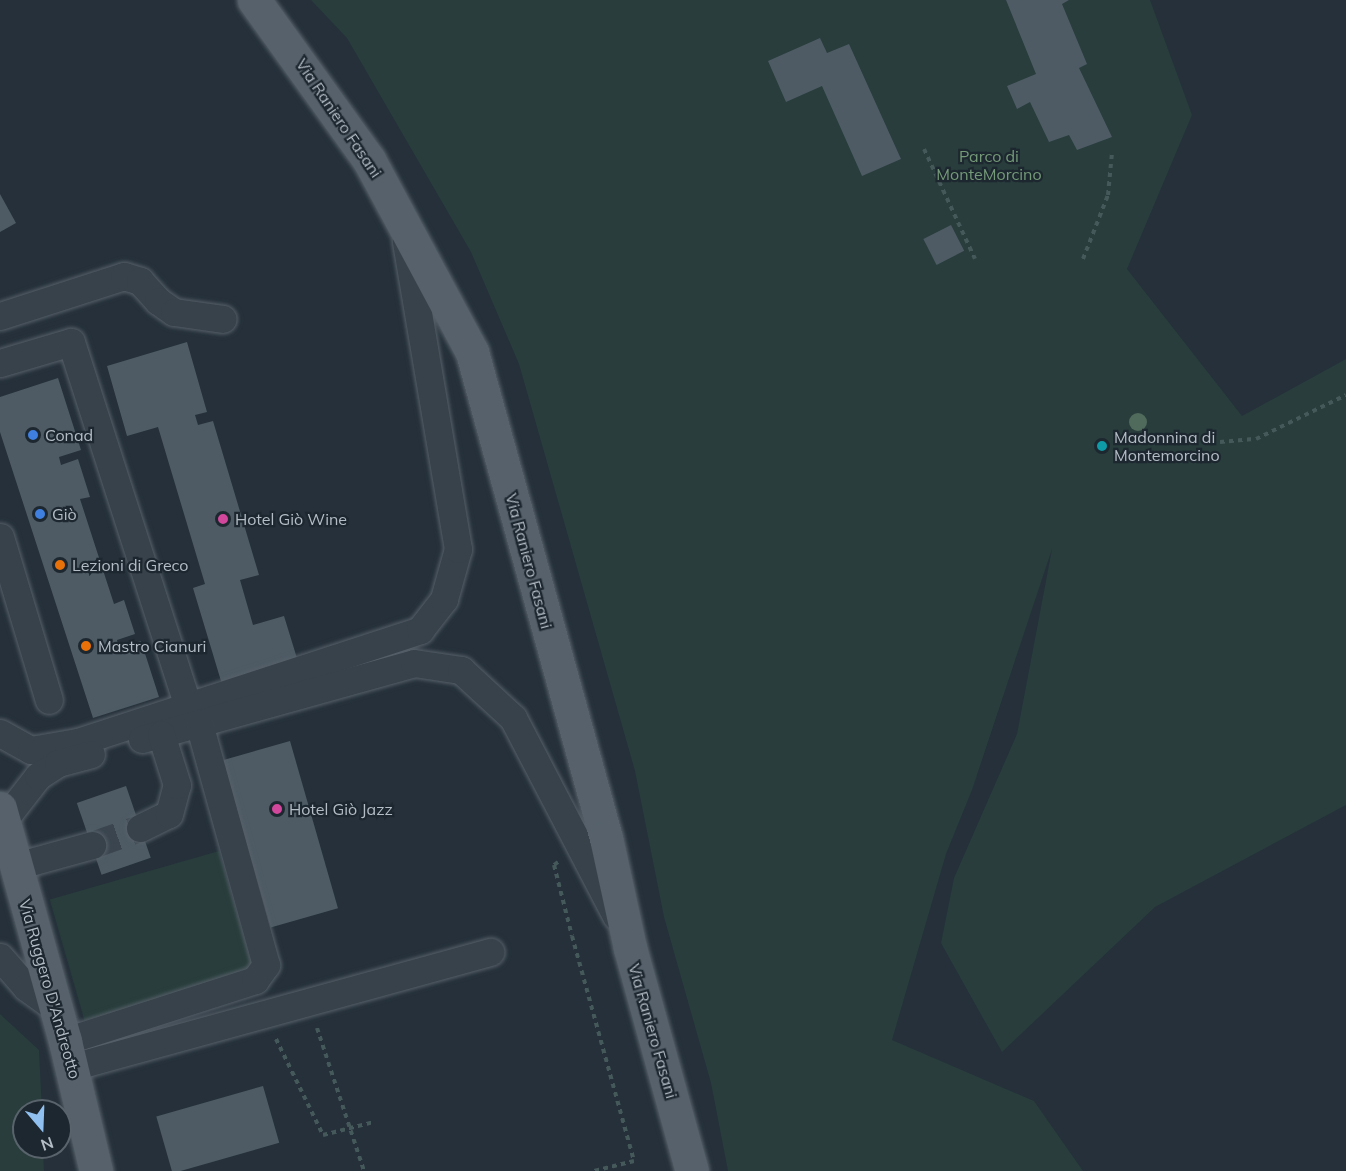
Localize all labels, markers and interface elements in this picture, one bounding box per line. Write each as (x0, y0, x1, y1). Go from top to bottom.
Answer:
street label: Via Raniero Fasani (292, 55, 386, 181)
park label: Parco di MonteMorcino (936, 146, 1042, 184)
place label: Conad (45, 425, 93, 445)
place label: Madonnina di Montemorcino (1114, 427, 1220, 465)
marker: Conad (26, 428, 40, 442)
marker: Madonnina di Montemorcino (1095, 439, 1109, 453)
street label: Via Raniero Fasani (502, 491, 556, 631)
place label: Giò (52, 504, 77, 524)
marker: Giò (33, 507, 47, 521)
place label: Hotel Giò Wine (235, 509, 347, 529)
marker: Hotel Giò Wine (216, 512, 230, 526)
place label: Lezioni di Greco (72, 555, 189, 575)
marker: Lezioni di Greco (53, 558, 67, 572)
place label: Mastro Cianuri (98, 636, 206, 656)
marker: Mastro Cianuri (79, 639, 93, 653)
place label: Hotel Giò Jazz (289, 799, 393, 819)
marker: Hotel Giò Jazz (270, 802, 284, 816)
street label: Via Ruggero D'Andreotto (15, 897, 85, 1081)
street label: Via Raniero Fasani (625, 961, 681, 1101)
north arrow (12, 1099, 72, 1159)
text: N (38, 1133, 56, 1156)

